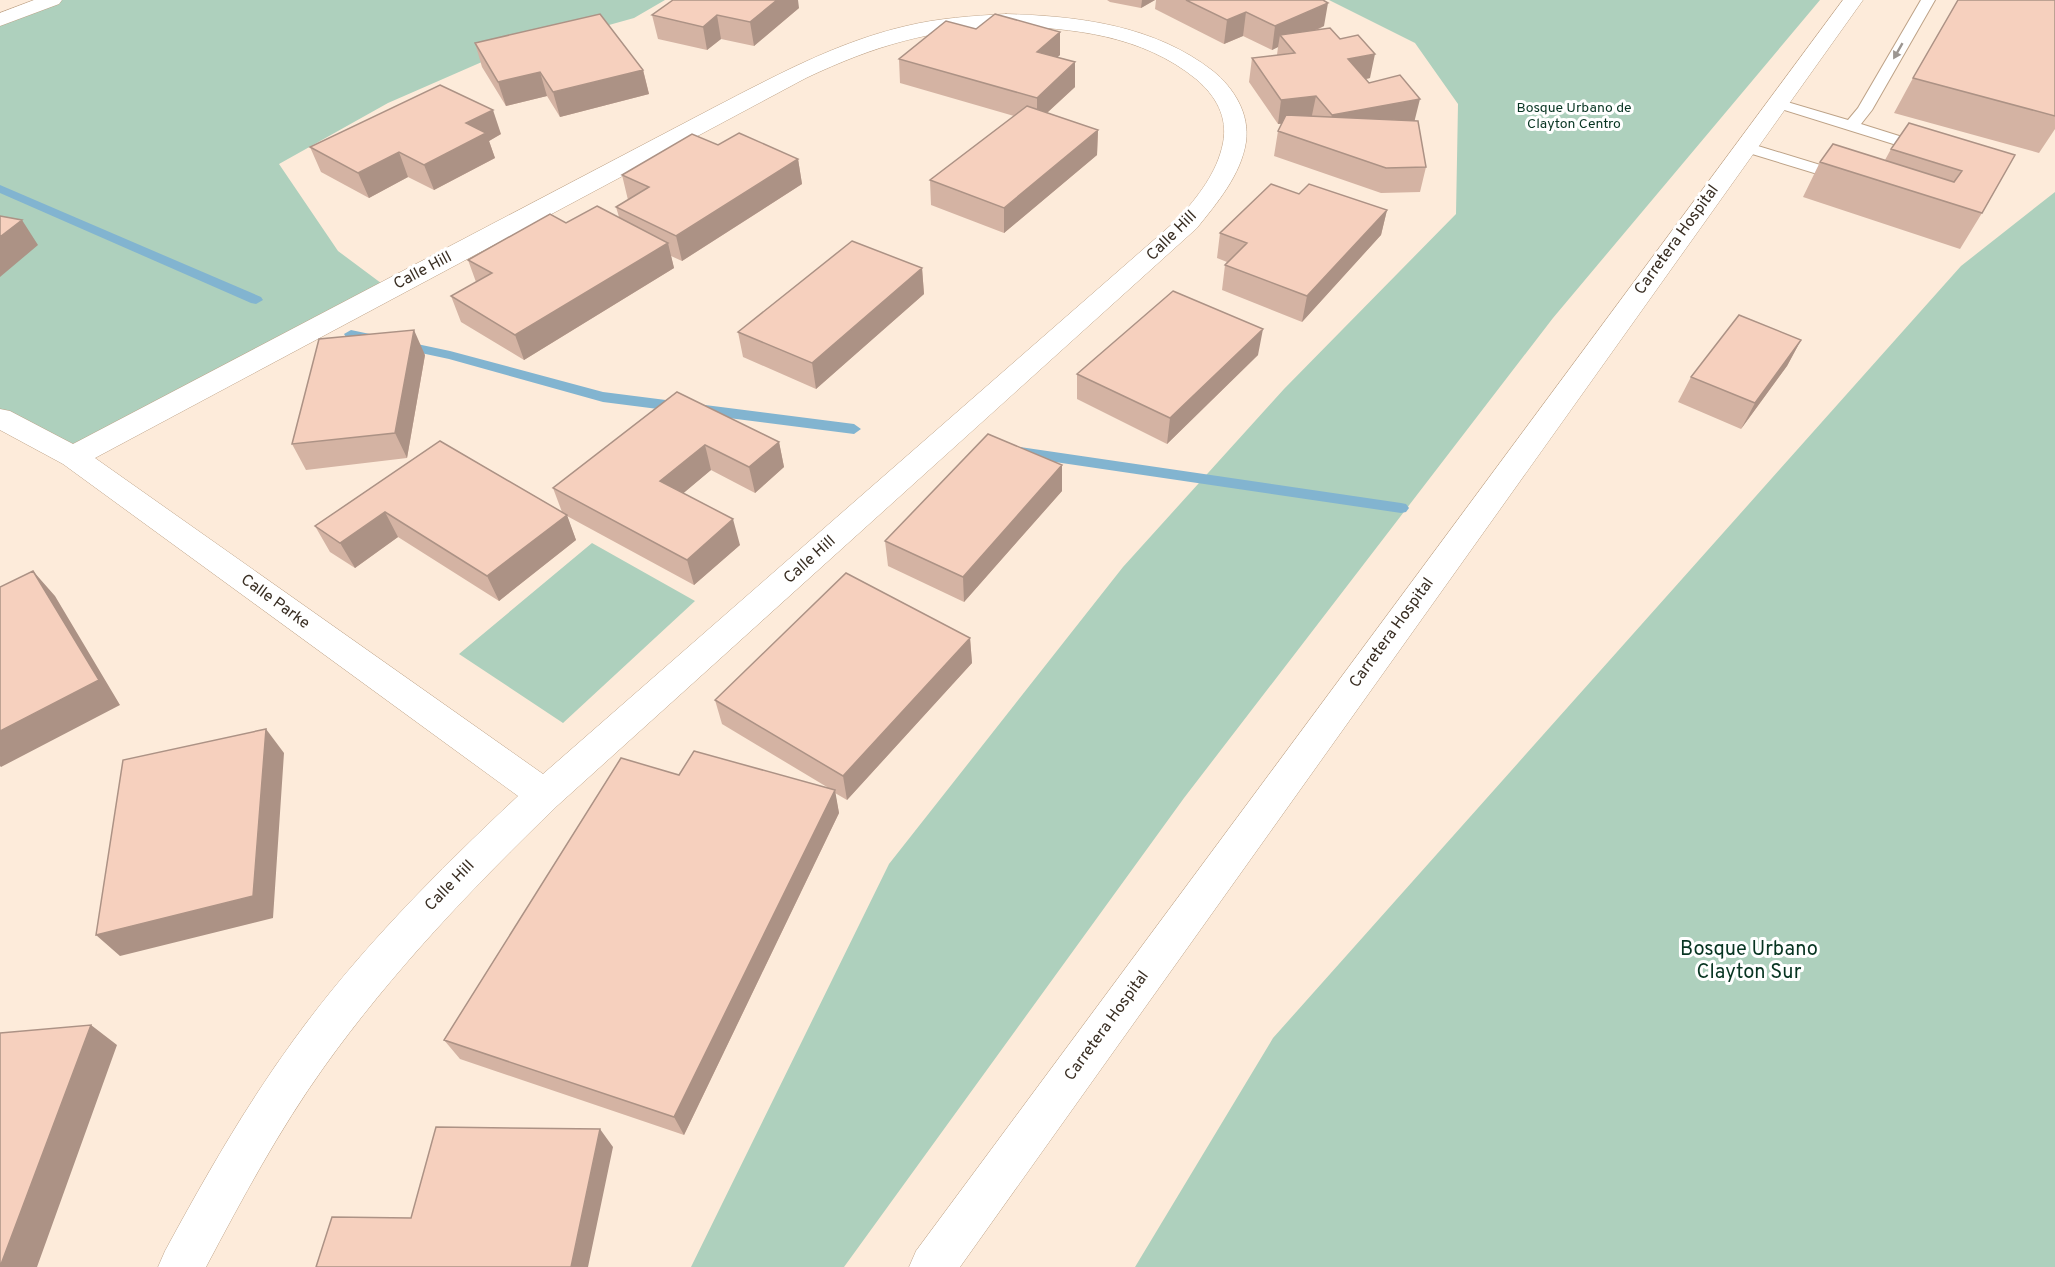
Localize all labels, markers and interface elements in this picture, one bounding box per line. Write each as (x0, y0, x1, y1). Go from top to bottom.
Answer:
one-way arrow (1893, 42, 1903, 59)
park label: Bosque Urbano de Clayton Centro (1516, 100, 1632, 133)
street label: Carretera Hospital (1630, 181, 1724, 299)
street label: Calle Hill (1143, 207, 1201, 265)
street label: Calle Hill (390, 247, 456, 295)
street label: Calle Hill (780, 531, 840, 589)
street label: Calle Parke (236, 570, 314, 634)
street label: Carretera Hospital (1345, 574, 1439, 692)
street label: Calle Hill (421, 856, 479, 916)
park label: Bosque Urbano Clayton Sur (1680, 937, 1818, 986)
street label: Carretera Hospital (1060, 967, 1154, 1085)

